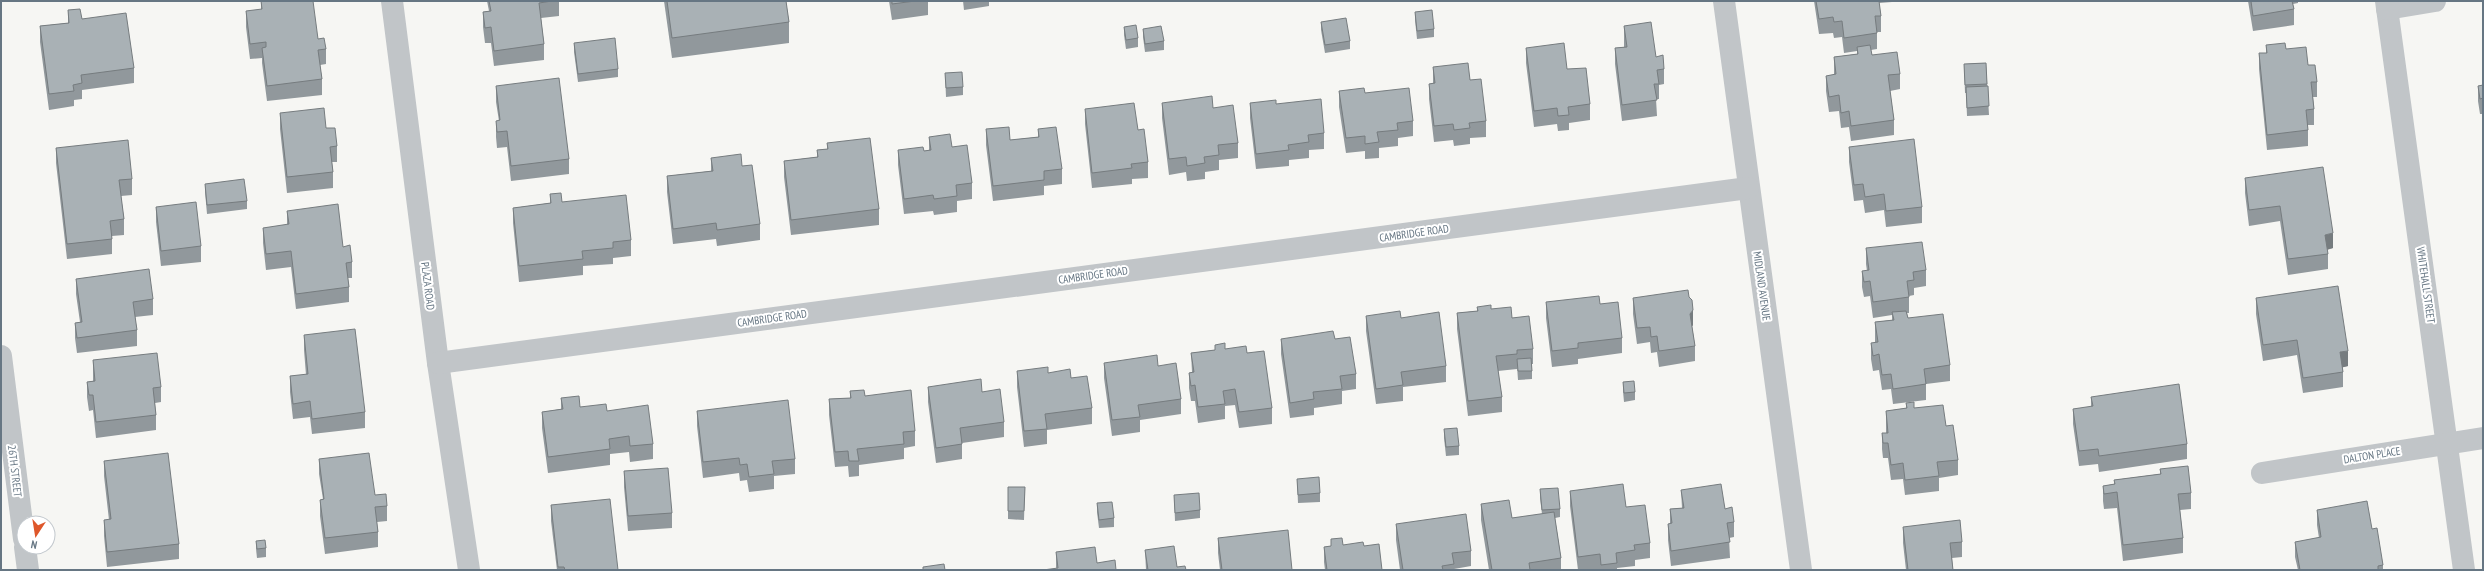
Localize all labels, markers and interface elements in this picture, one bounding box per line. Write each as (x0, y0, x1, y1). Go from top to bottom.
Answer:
street label: CAMBRIDGE ROAD (1378, 221, 1450, 245)
street label: WHITEHALL STREET (2414, 246, 2438, 324)
street label: MIDLAND AVENUE (1750, 250, 1774, 322)
street label: PLAZA ROAD (418, 261, 438, 311)
street label: CAMBRIDGE ROAD (1057, 263, 1129, 287)
street label: CAMBRIDGE ROAD (736, 306, 808, 330)
street label: 26TH STREET (5, 444, 25, 498)
street label: DALTON PLACE (2343, 444, 2402, 466)
north arrow (16, 515, 56, 555)
text: N (30, 537, 38, 552)

